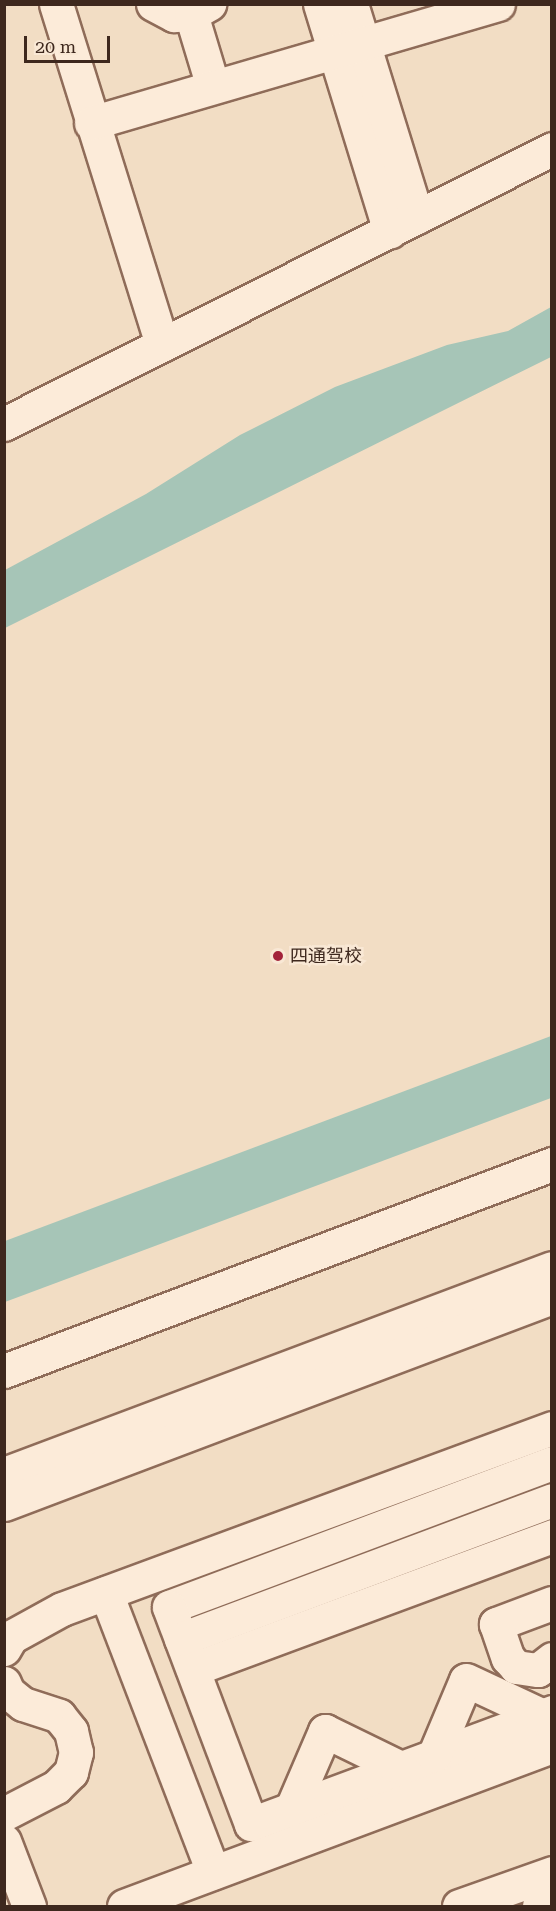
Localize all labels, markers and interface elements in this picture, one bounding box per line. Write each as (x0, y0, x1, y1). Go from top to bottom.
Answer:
scale bar (27, 24, 112, 62)
text: 20 m (35, 36, 76, 57)
place label: 四通驾校 (290, 945, 362, 967)
marker: 四通驾校 (271, 949, 285, 963)

